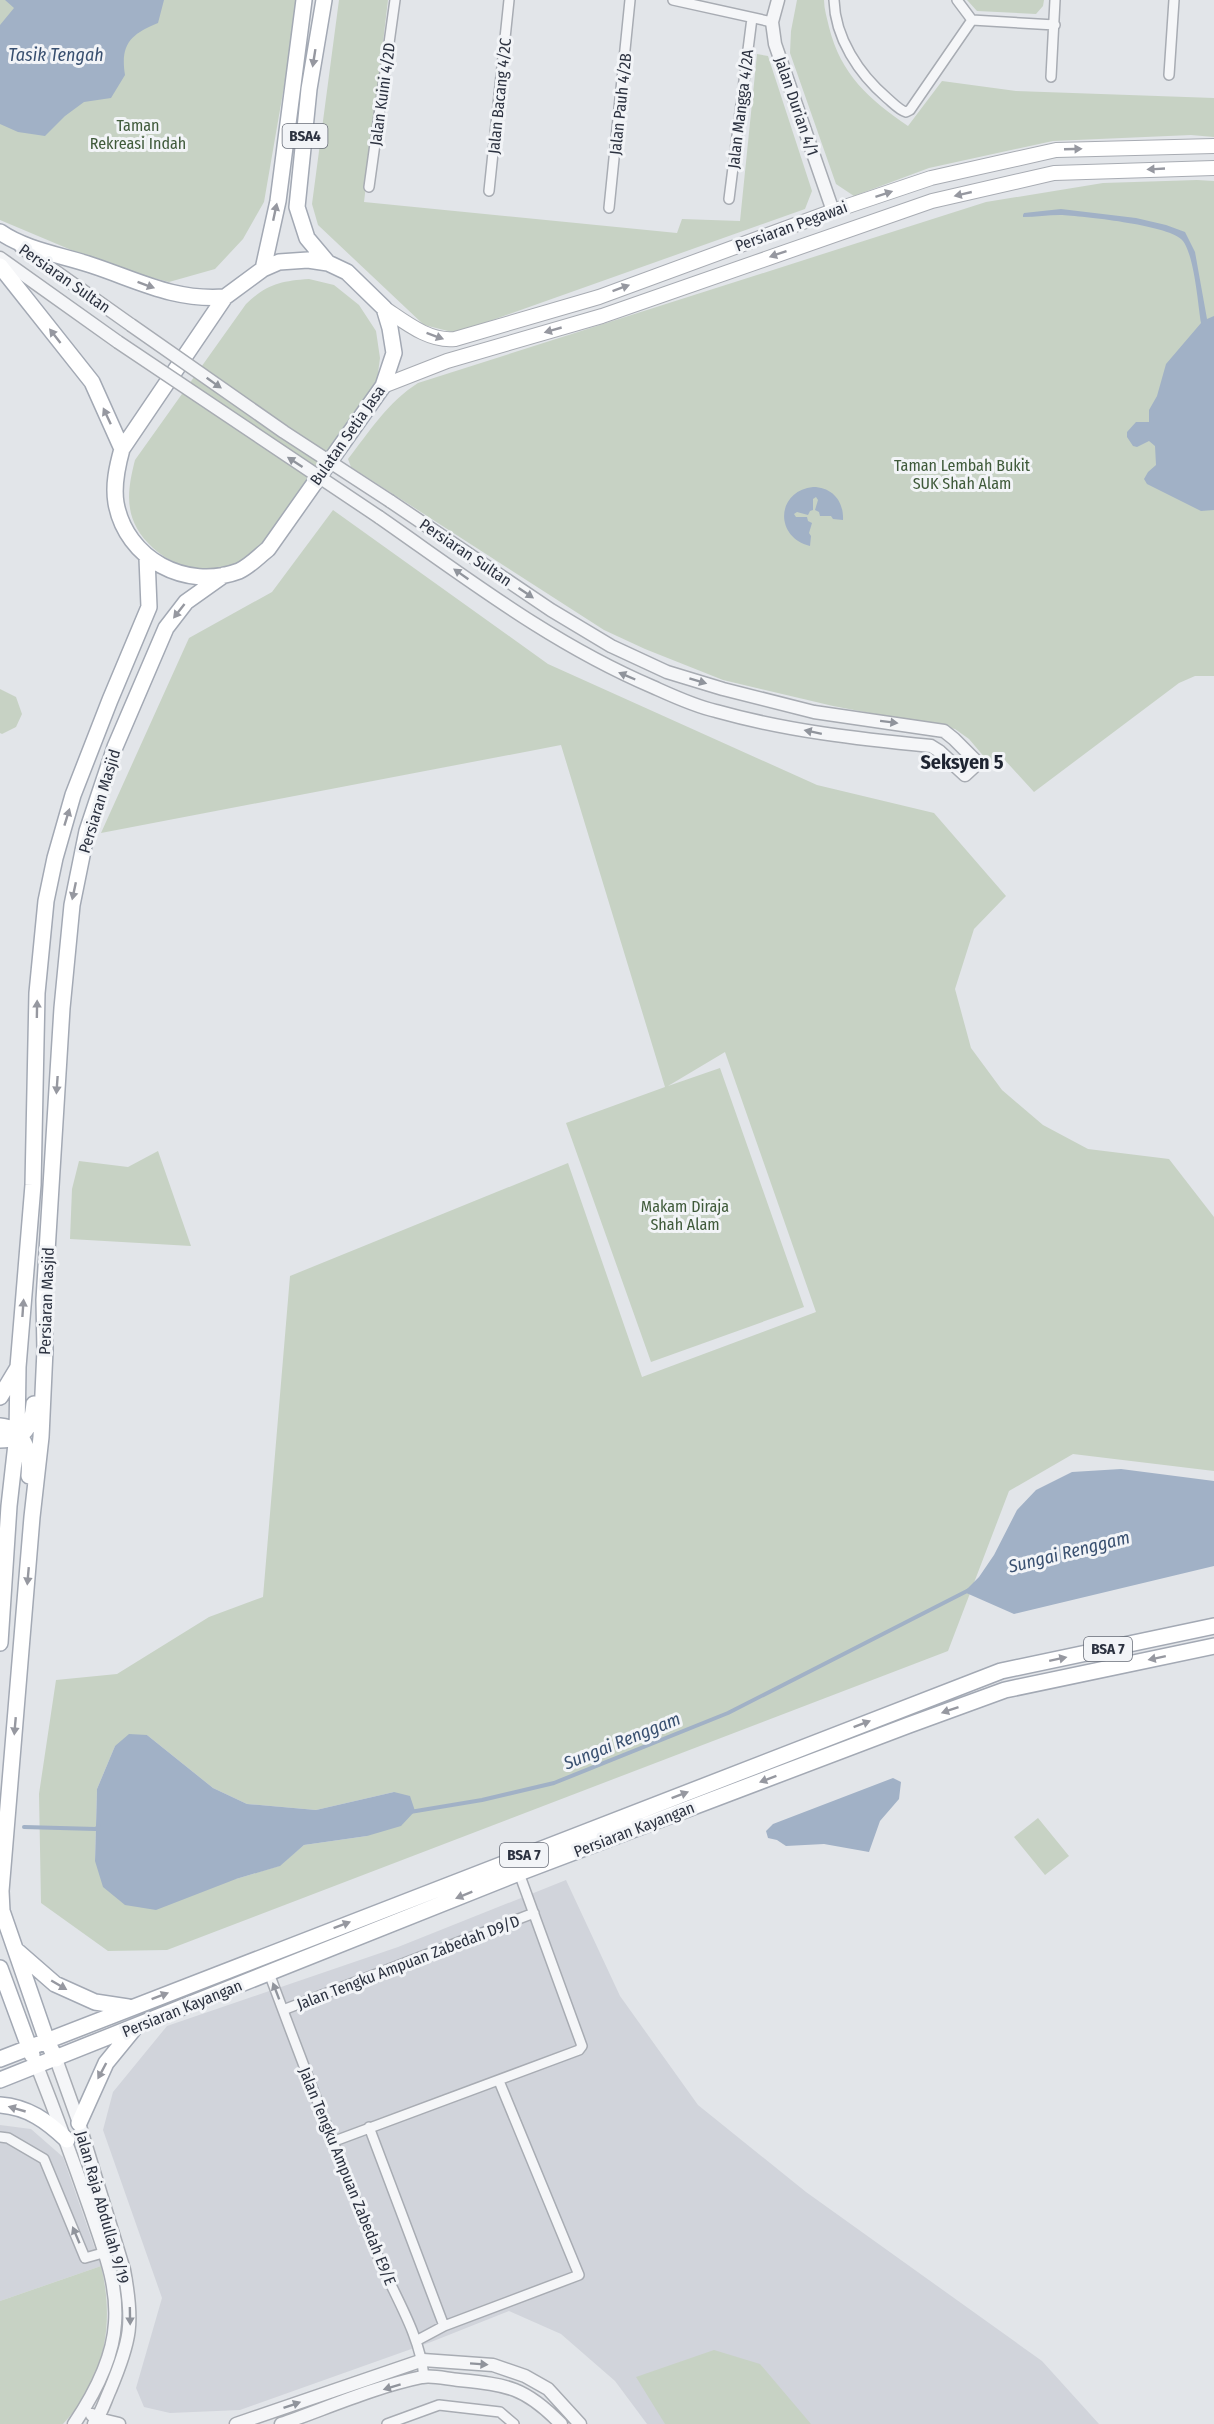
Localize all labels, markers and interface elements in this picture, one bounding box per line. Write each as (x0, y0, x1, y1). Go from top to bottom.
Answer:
street label: Jalan Bacang 4/2C (484, 37, 515, 155)
street label: Jalan Kuini 4/2D (366, 41, 399, 147)
water label: Tasik Tengah (8, 44, 104, 66)
one-way arrow (310, 48, 319, 67)
street label: Jalan Mangga 4/2A (724, 48, 757, 170)
street label: Jalan Pauh 4/2B (606, 52, 635, 156)
street label: Jalan Durian 4/1 (771, 54, 822, 158)
park label: Taman Rekreasi Indah (90, 116, 186, 153)
road number: BSA4 (282, 124, 328, 148)
one-way arrow (1064, 144, 1083, 154)
one-way arrow (1146, 164, 1165, 173)
one-way arrow (875, 188, 893, 198)
one-way arrow (954, 189, 972, 199)
street label: Persiaran Pegawai (733, 197, 850, 256)
one-way arrow (271, 202, 281, 221)
street label: Persiaran Sultan (15, 240, 114, 317)
one-way arrow (769, 250, 787, 260)
one-way arrow (137, 281, 155, 290)
one-way arrow (612, 283, 630, 293)
one-way arrow (544, 326, 562, 335)
one-way arrow (50, 329, 62, 344)
one-way arrow (426, 332, 444, 342)
one-way arrow (205, 377, 221, 389)
street label: Bulatan Setia Jasa (306, 382, 389, 489)
one-way arrow (102, 407, 111, 424)
park label: Taman Lembah Bukit SUK Shah Alam (894, 456, 1031, 493)
one-way arrow (287, 457, 303, 468)
street label: Persiaran Sultan (416, 515, 515, 590)
one-way arrow (453, 569, 469, 580)
one-way arrow (517, 587, 533, 599)
one-way arrow (173, 604, 185, 619)
one-way arrow (618, 671, 636, 680)
one-way arrow (689, 677, 707, 686)
one-way arrow (879, 718, 898, 727)
one-way arrow (804, 727, 822, 737)
street label: Persiaran Masjid (75, 747, 124, 855)
district label: Seksyen 5 (920, 750, 1004, 774)
one-way arrow (63, 808, 72, 826)
one-way arrow (69, 881, 79, 900)
one-way arrow (32, 999, 42, 1018)
one-way arrow (53, 1075, 62, 1094)
park label: Makam Diraja Shah Alam (641, 1197, 729, 1234)
street label: Persiaran Masjid (35, 1247, 58, 1355)
one-way arrow (18, 1299, 28, 1318)
water label: Sungai Renggam (1005, 1526, 1132, 1578)
one-way arrow (23, 1566, 33, 1585)
road number: BSA 7 (1084, 1637, 1132, 1661)
one-way arrow (1049, 1654, 1068, 1663)
one-way arrow (1147, 1654, 1166, 1663)
one-way arrow (941, 1706, 959, 1716)
water label: Sungai Renggam (559, 1708, 684, 1775)
one-way arrow (11, 1716, 20, 1735)
one-way arrow (854, 1719, 872, 1729)
one-way arrow (759, 1774, 777, 1784)
one-way arrow (672, 1789, 690, 1799)
street label: Persiaran Kayangan (571, 1798, 697, 1861)
road number: BSA 7 (500, 1843, 548, 1867)
one-way arrow (455, 1890, 473, 1900)
street label: Jalan Tengku Ampuan Zabedah D9/D (294, 1911, 522, 2014)
one-way arrow (333, 1920, 351, 1930)
street label: Persiaran Kayangan (119, 1976, 245, 2041)
one-way arrow (51, 1979, 67, 1990)
one-way arrow (271, 1982, 281, 2000)
one-way arrow (151, 1990, 169, 2000)
one-way arrow (97, 2063, 107, 2080)
street label: Jalan Tengku Ampuan Zabedah E9/E (295, 2064, 400, 2288)
one-way arrow (8, 2104, 26, 2113)
street label: Jalan Raja Abdullah 9/19 (72, 2129, 133, 2286)
one-way arrow (71, 2226, 80, 2244)
one-way arrow (125, 2306, 135, 2325)
one-way arrow (470, 2359, 489, 2369)
one-way arrow (383, 2383, 401, 2392)
one-way arrow (283, 2400, 301, 2409)

